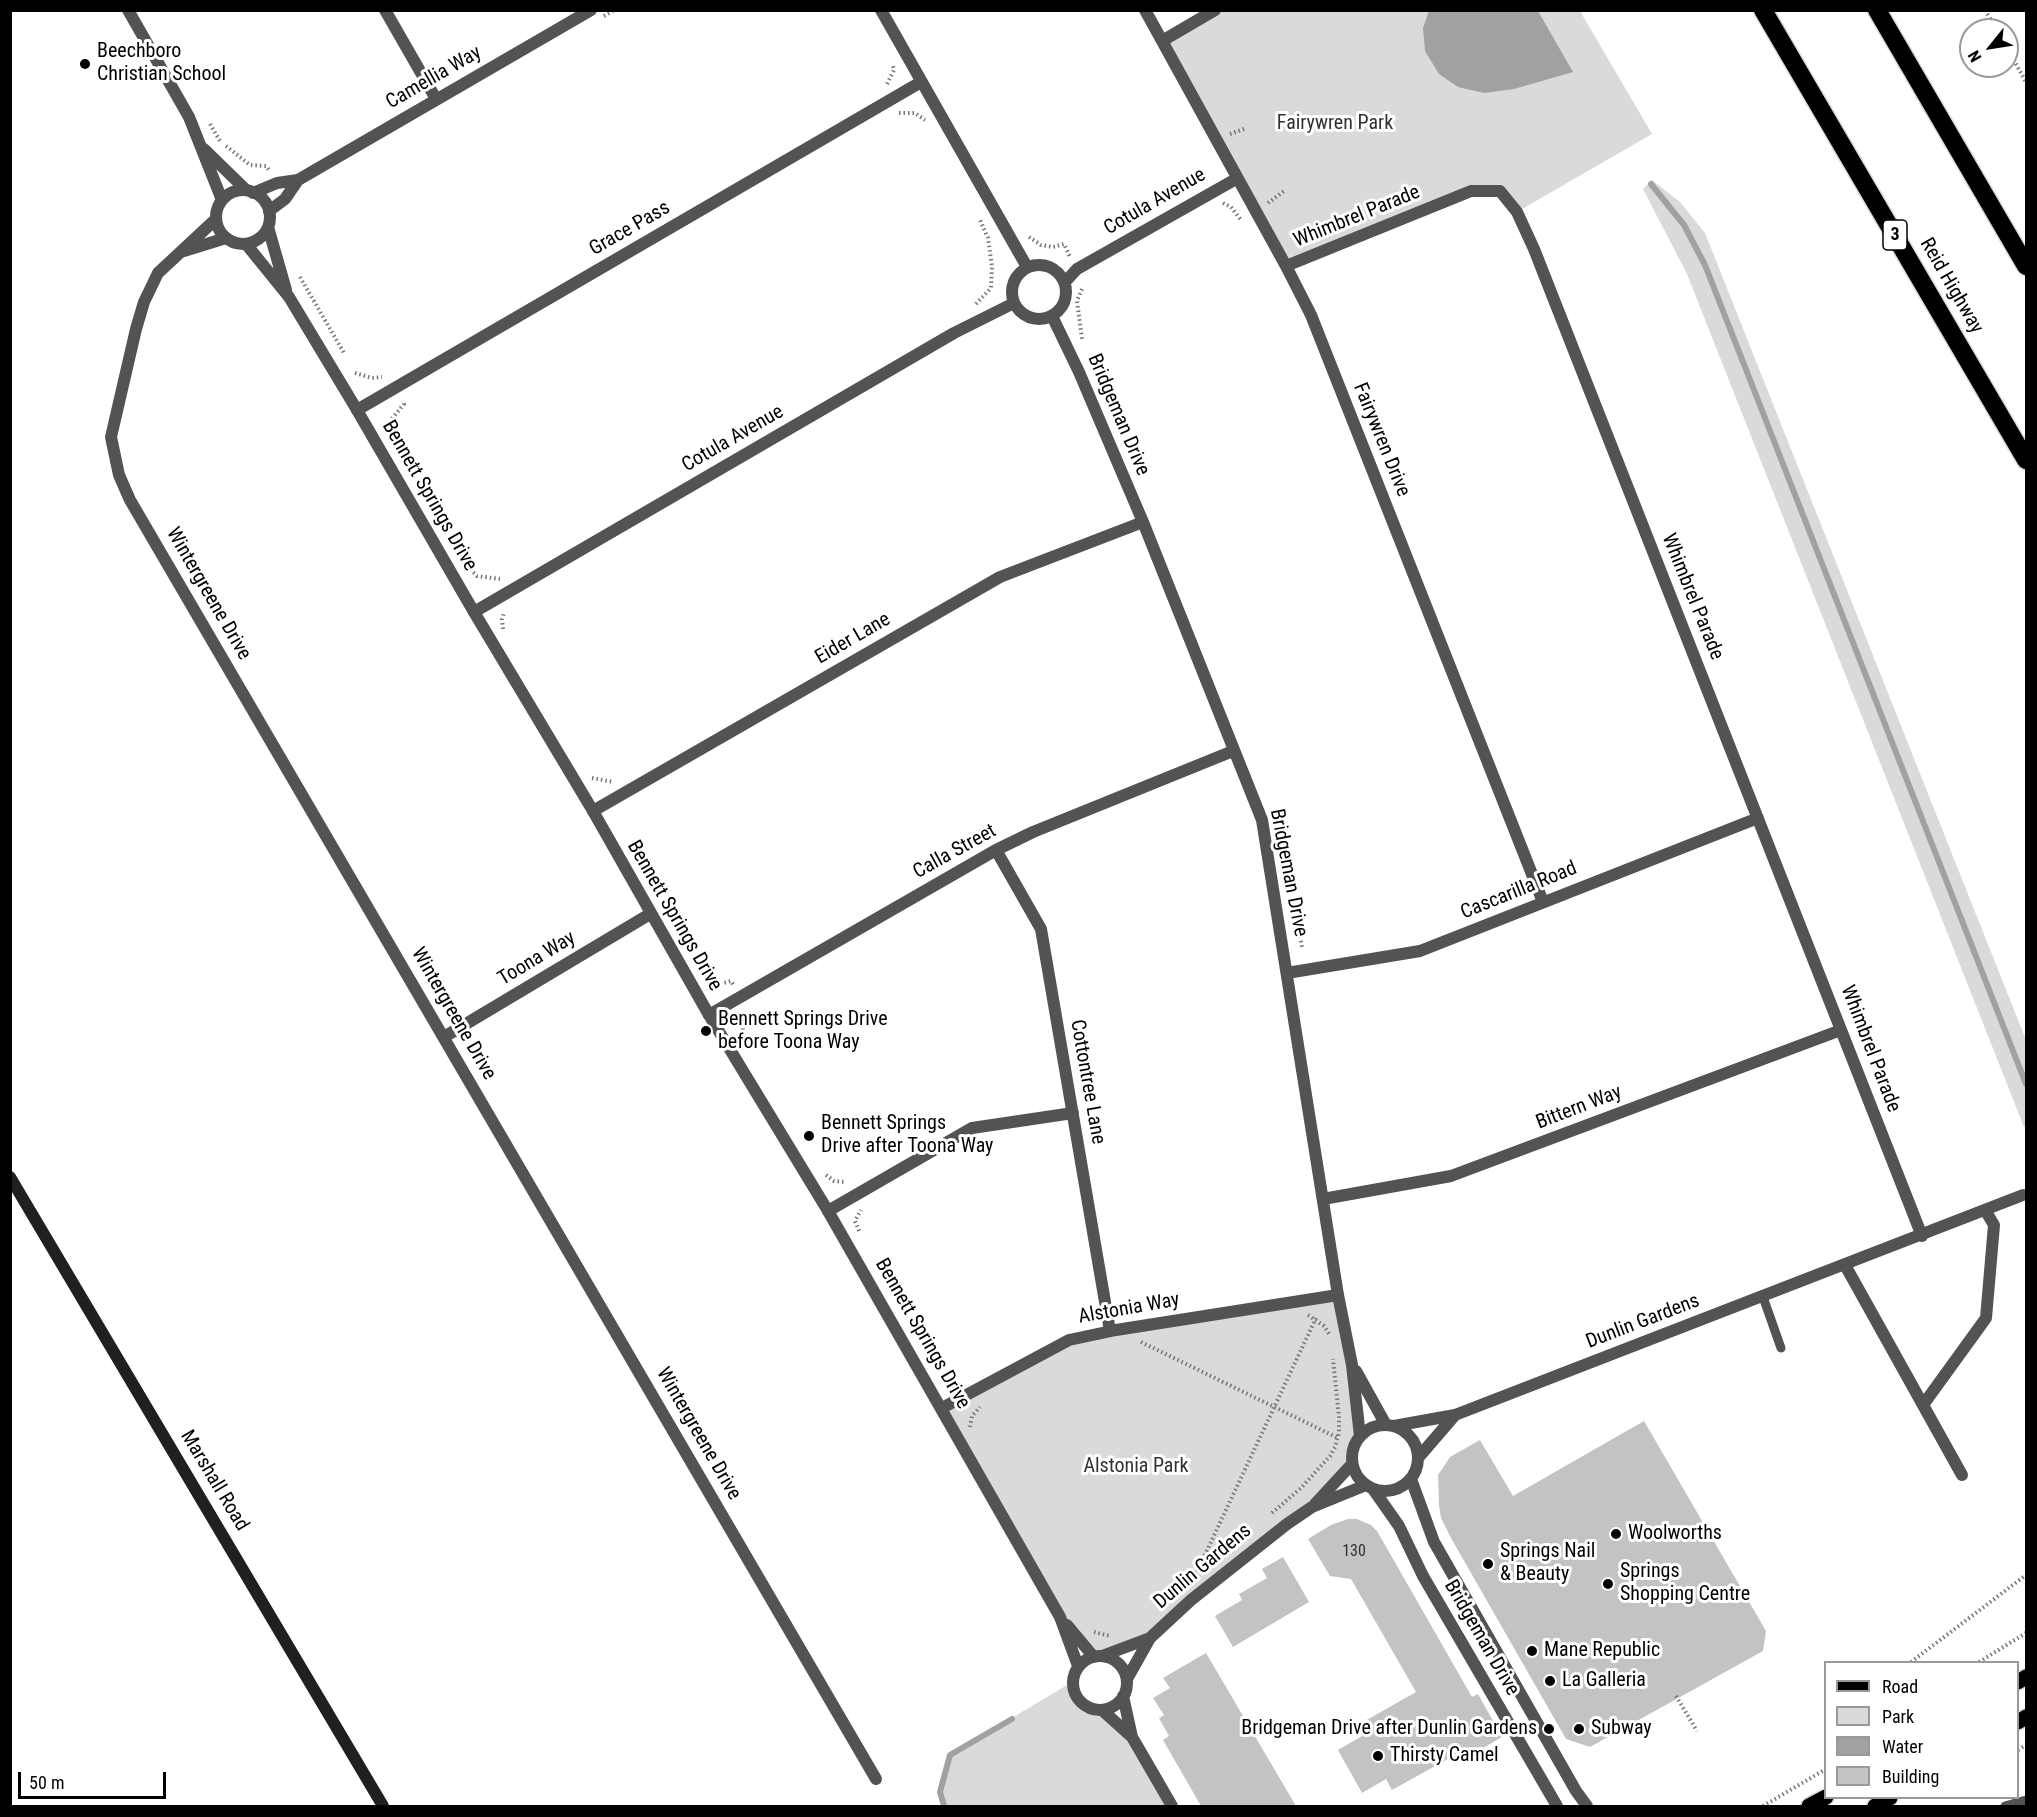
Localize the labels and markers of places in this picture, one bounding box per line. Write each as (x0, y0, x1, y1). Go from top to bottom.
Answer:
place label: Beechboro Christian School (97, 40, 226, 87)
marker: Beechboro Christian School (78, 57, 92, 71)
place label: Bennett Springs Drive before Toona Way (718, 1008, 888, 1055)
marker: Bennett Springs Drive before Toona Way (699, 1024, 713, 1038)
place label: Bennett Springs Drive after Toona Way (821, 1112, 993, 1159)
marker: Bennett Springs Drive after Toona Way (802, 1129, 816, 1143)
place label: Woolworths (1628, 1522, 1722, 1546)
marker: Woolworths (1609, 1527, 1623, 1541)
place label: Springs Nail & Beauty (1500, 1540, 1595, 1587)
marker: Springs Nail & Beauty (1481, 1557, 1495, 1571)
place label: Springs Shopping Centre (1620, 1560, 1750, 1607)
marker: Springs Shopping Centre (1601, 1577, 1615, 1591)
place label: Mane Republic (1544, 1639, 1660, 1663)
marker: Mane Republic (1525, 1644, 1539, 1658)
place label: La Galleria (1562, 1669, 1646, 1693)
marker: La Galleria (1543, 1674, 1557, 1688)
place label: Bridgeman Drive after Dunlin Gardens (1241, 1717, 1537, 1741)
place label: Subway (1591, 1717, 1652, 1741)
marker: Bridgeman Drive after Dunlin Gardens (1542, 1722, 1556, 1736)
marker: Subway (1572, 1722, 1586, 1736)
place label: Thirsty Camel (1390, 1744, 1499, 1768)
marker: Thirsty Camel (1371, 1749, 1385, 1763)

